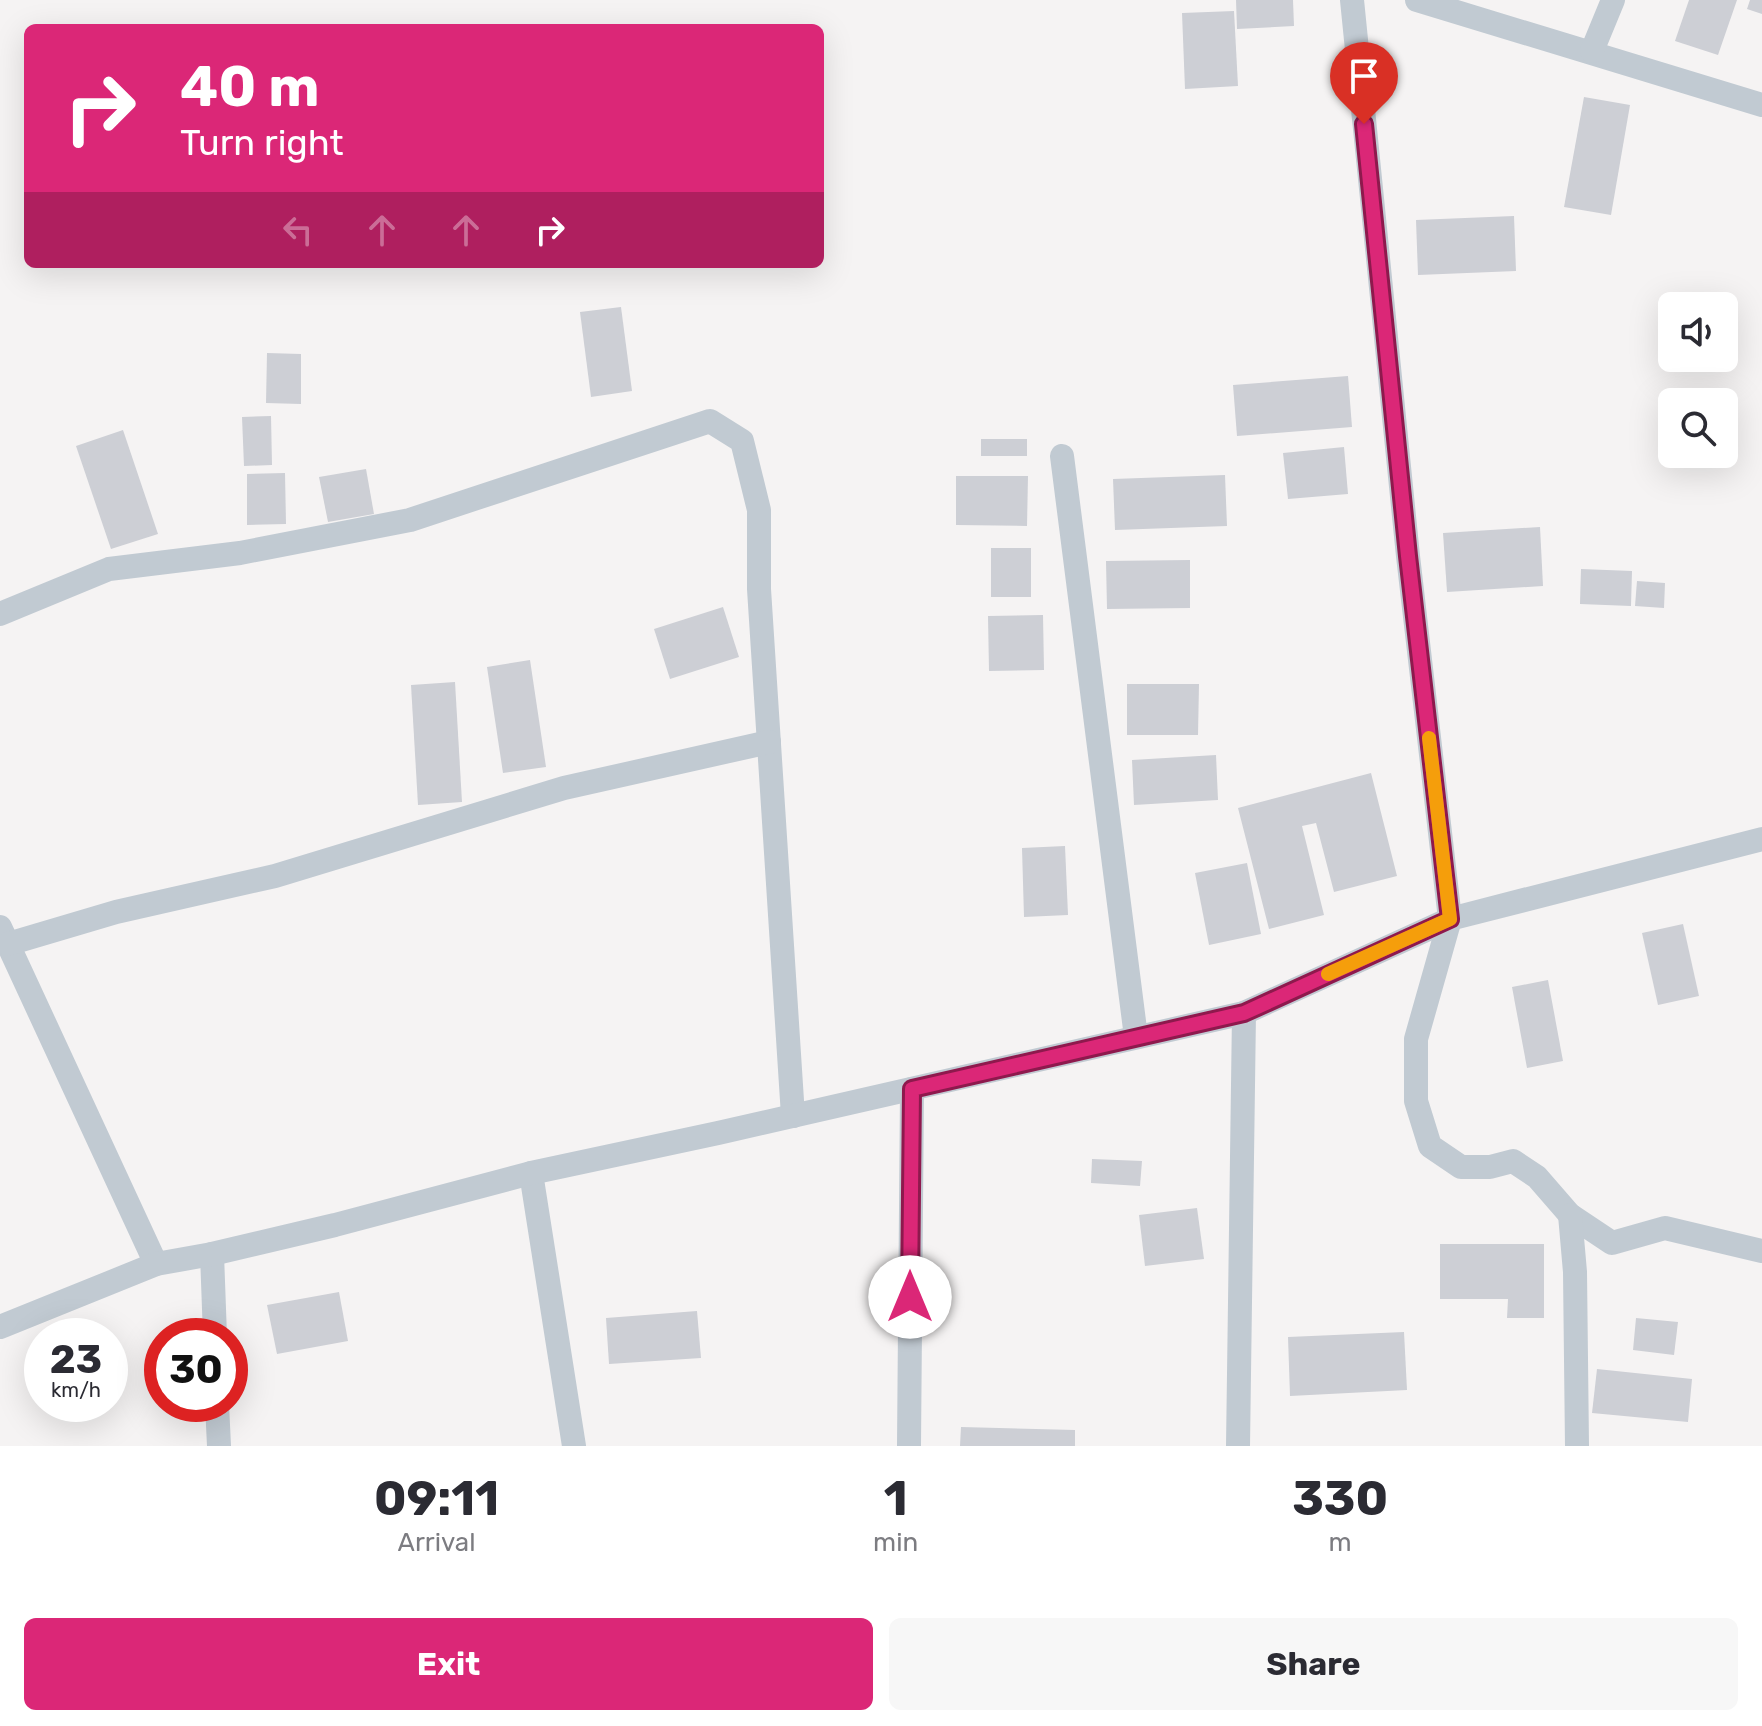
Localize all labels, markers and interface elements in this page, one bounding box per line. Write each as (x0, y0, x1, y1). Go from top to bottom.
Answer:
pin (1330, 42, 1398, 124)
text: 40 m (180, 54, 320, 120)
icon: arrive (1342, 54, 1386, 98)
icon: right (48, 56, 152, 160)
text: Turn right (180, 121, 344, 164)
icon: left (276, 208, 320, 252)
icon: ahead (360, 208, 404, 252)
icon: ahead (444, 208, 488, 252)
icon: right (528, 208, 572, 252)
map controls (1658, 292, 1738, 468)
button: sound (1658, 292, 1738, 372)
button: search (1658, 388, 1738, 468)
position arrow (868, 1255, 952, 1339)
speed limit sign: 30 (144, 1318, 248, 1422)
text: 23 (50, 1336, 102, 1383)
text: km/h (51, 1378, 101, 1402)
text: 09:11 (374, 1470, 499, 1527)
text: 1 (884, 1470, 908, 1527)
text: 330 (1292, 1470, 1388, 1527)
text: Arrival (397, 1527, 476, 1558)
text: min (873, 1527, 918, 1558)
text: m (1329, 1527, 1352, 1558)
button: Exit (24, 1618, 873, 1710)
button: Share (889, 1618, 1738, 1710)

